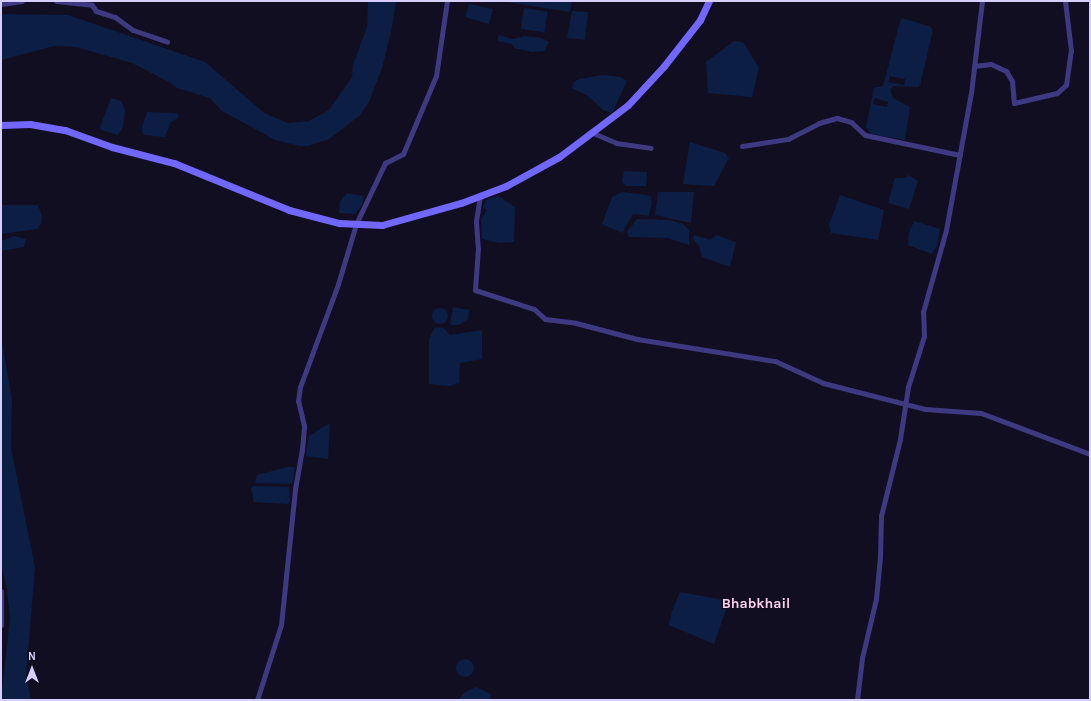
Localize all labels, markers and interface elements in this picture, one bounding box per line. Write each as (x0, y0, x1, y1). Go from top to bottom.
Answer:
district label: Bhabkhail (722, 596, 790, 612)
north arrow (12, 649, 52, 689)
text: N (28, 650, 36, 663)

